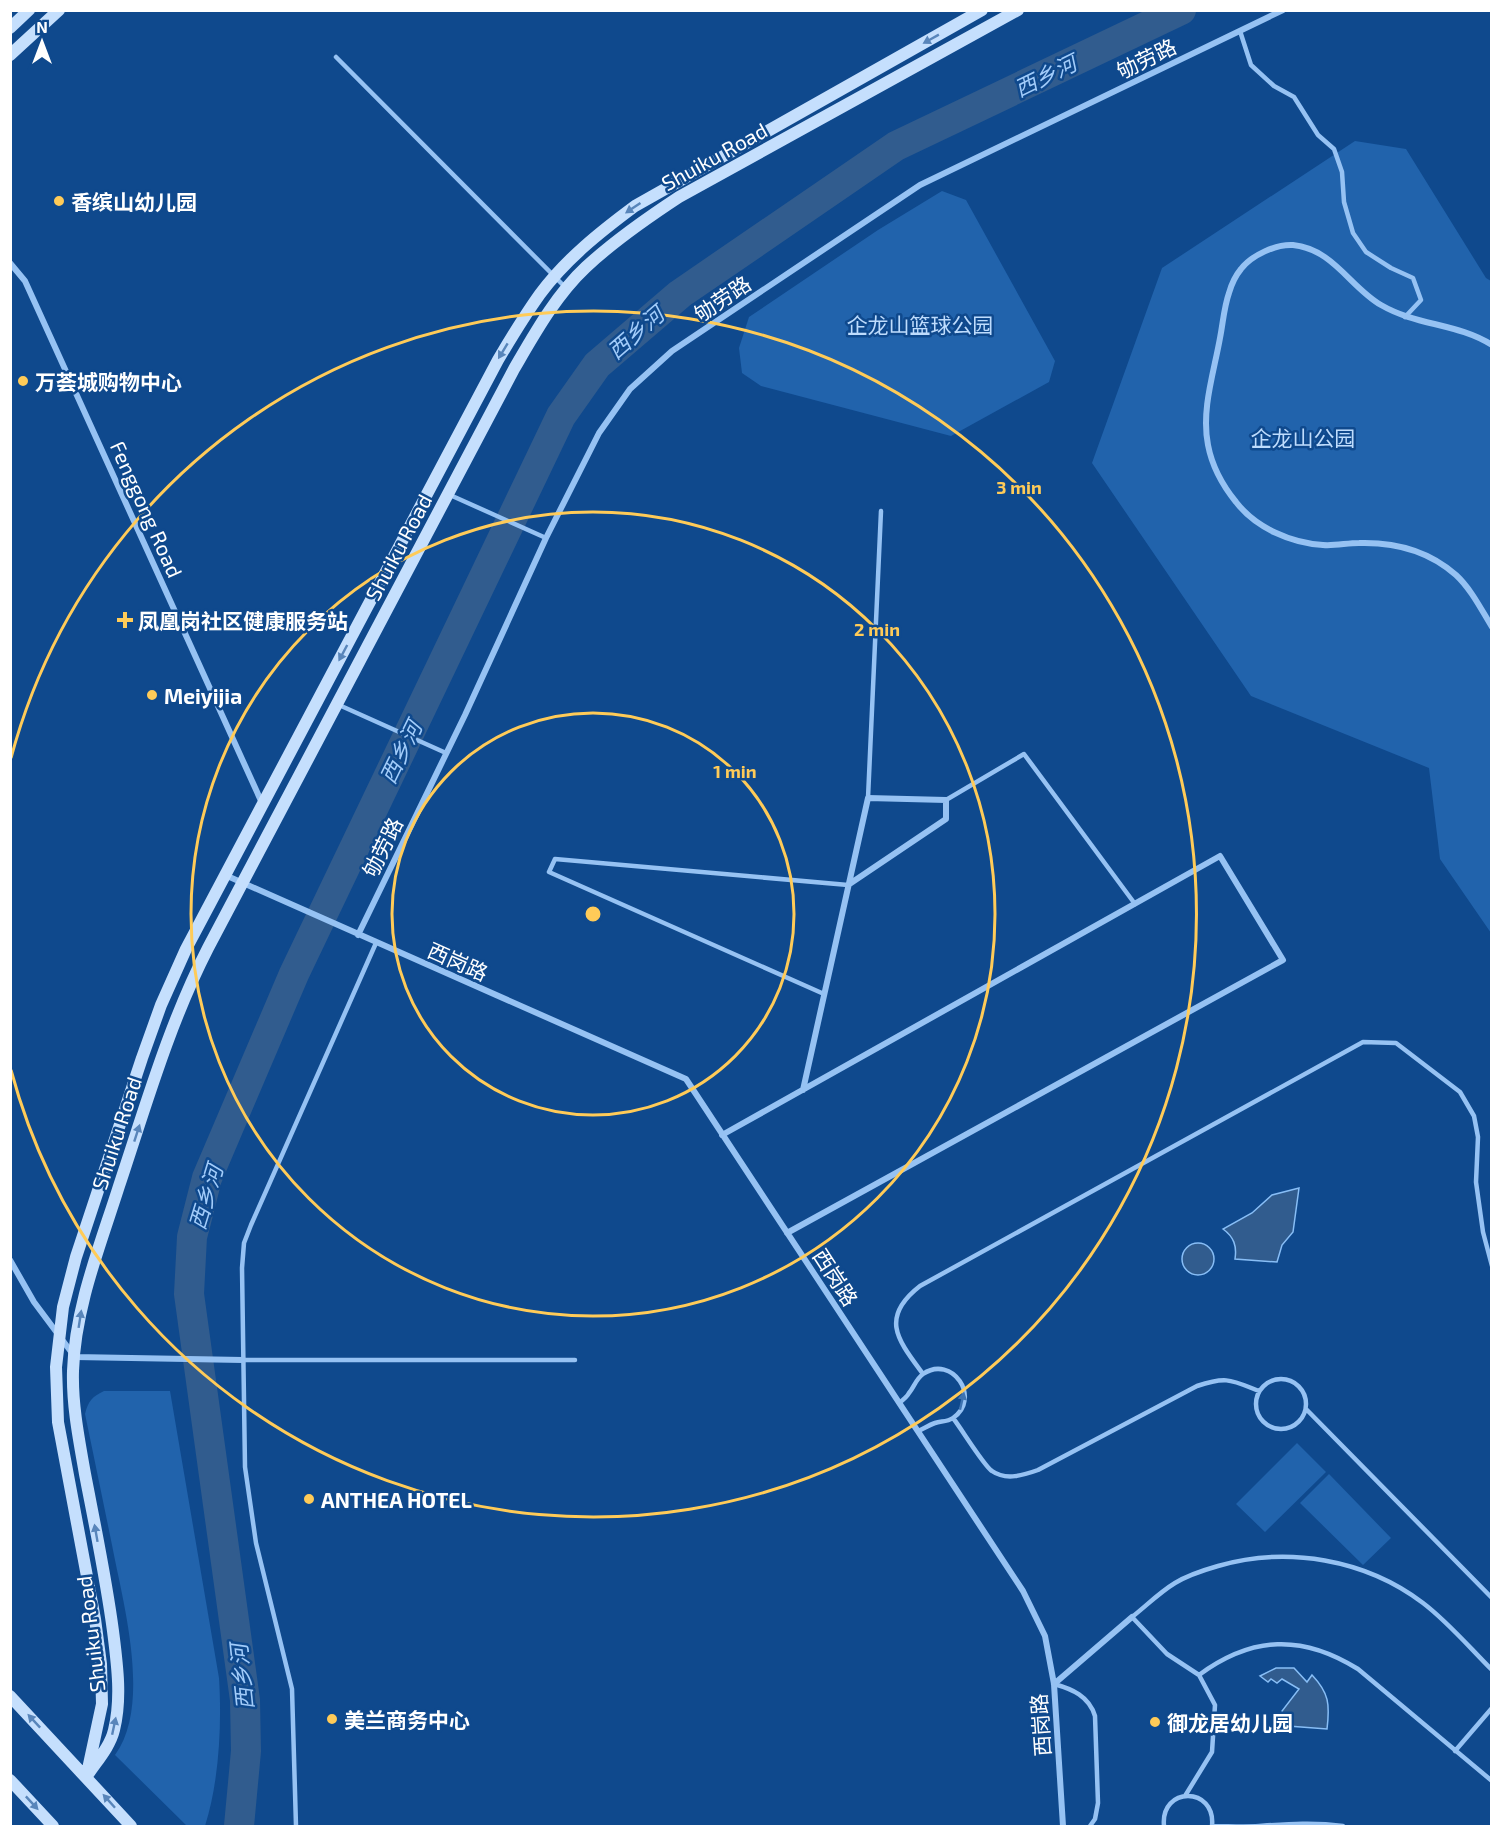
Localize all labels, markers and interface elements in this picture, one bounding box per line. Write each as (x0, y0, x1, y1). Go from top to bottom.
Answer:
north arrow (12, 12, 72, 72)
text: N (36, 17, 48, 36)
street label: 劬劳路 (1112, 33, 1180, 83)
one-way arrow (922, 34, 939, 44)
water label: 西乡河 (1010, 47, 1084, 101)
street label: Shuiku Road (657, 117, 771, 195)
place label: 香缤山幼儿园 (71, 189, 197, 214)
marker: 香缤山幼儿园 (52, 194, 66, 208)
one-way arrow (626, 202, 642, 214)
street label: 劬劳路 (689, 270, 755, 326)
water label: 西乡河 (602, 298, 671, 363)
park label: 企龙山篮球公园 (847, 312, 994, 337)
one-way arrow (498, 343, 509, 359)
place label: 万荟城购物中心 (35, 369, 182, 394)
marker: 万荟城购物中心 (16, 374, 30, 388)
park label: 企龙山公园 (1251, 425, 1356, 450)
street label: Fenggong Road (106, 437, 188, 581)
text: 3 min (996, 476, 1042, 498)
street label: Shuiku Road (360, 490, 436, 604)
place label: 凤凰岗社区健康服务站 (138, 608, 348, 633)
marker: 凤凰岗社区健康服务站 (116, 611, 134, 629)
text: 2 min (854, 618, 900, 640)
one-way arrow (338, 645, 348, 662)
place label: Meiyijia (164, 683, 242, 709)
marker: Meiyijia (145, 688, 159, 702)
water label: 西乡河 (374, 713, 428, 787)
text: 1 min (713, 760, 757, 782)
street label: 劬劳路 (357, 813, 407, 881)
centre of rings (583, 904, 603, 924)
street label: 西岗路 (424, 937, 492, 985)
street label: Shuiku Road (86, 1074, 146, 1192)
one-way arrow (132, 1124, 142, 1142)
water label: 西乡河 (183, 1158, 228, 1232)
street label: 西岗路 (808, 1244, 864, 1310)
one-way arrow (76, 1309, 85, 1328)
one-way arrow (958, 1392, 968, 1410)
place label: ANTHEA HOTEL (321, 1487, 472, 1512)
marker: ANTHEA HOTEL (302, 1492, 316, 1506)
one-way arrow (91, 1523, 100, 1542)
street label: Shuiku Road (70, 1574, 110, 1694)
water label: 西乡河 (224, 1639, 257, 1711)
street label: 西岗路 (1025, 1693, 1055, 1757)
place label: 美兰商务中心 (344, 1707, 470, 1732)
place label: 御龙居幼儿园 (1167, 1710, 1293, 1735)
marker: 美兰商务中心 (325, 1712, 339, 1726)
one-way arrow (27, 1713, 41, 1728)
marker: 御龙居幼儿园 (1148, 1715, 1162, 1729)
one-way arrow (110, 1716, 119, 1735)
one-way arrow (102, 1794, 116, 1809)
one-way arrow (25, 1795, 38, 1810)

